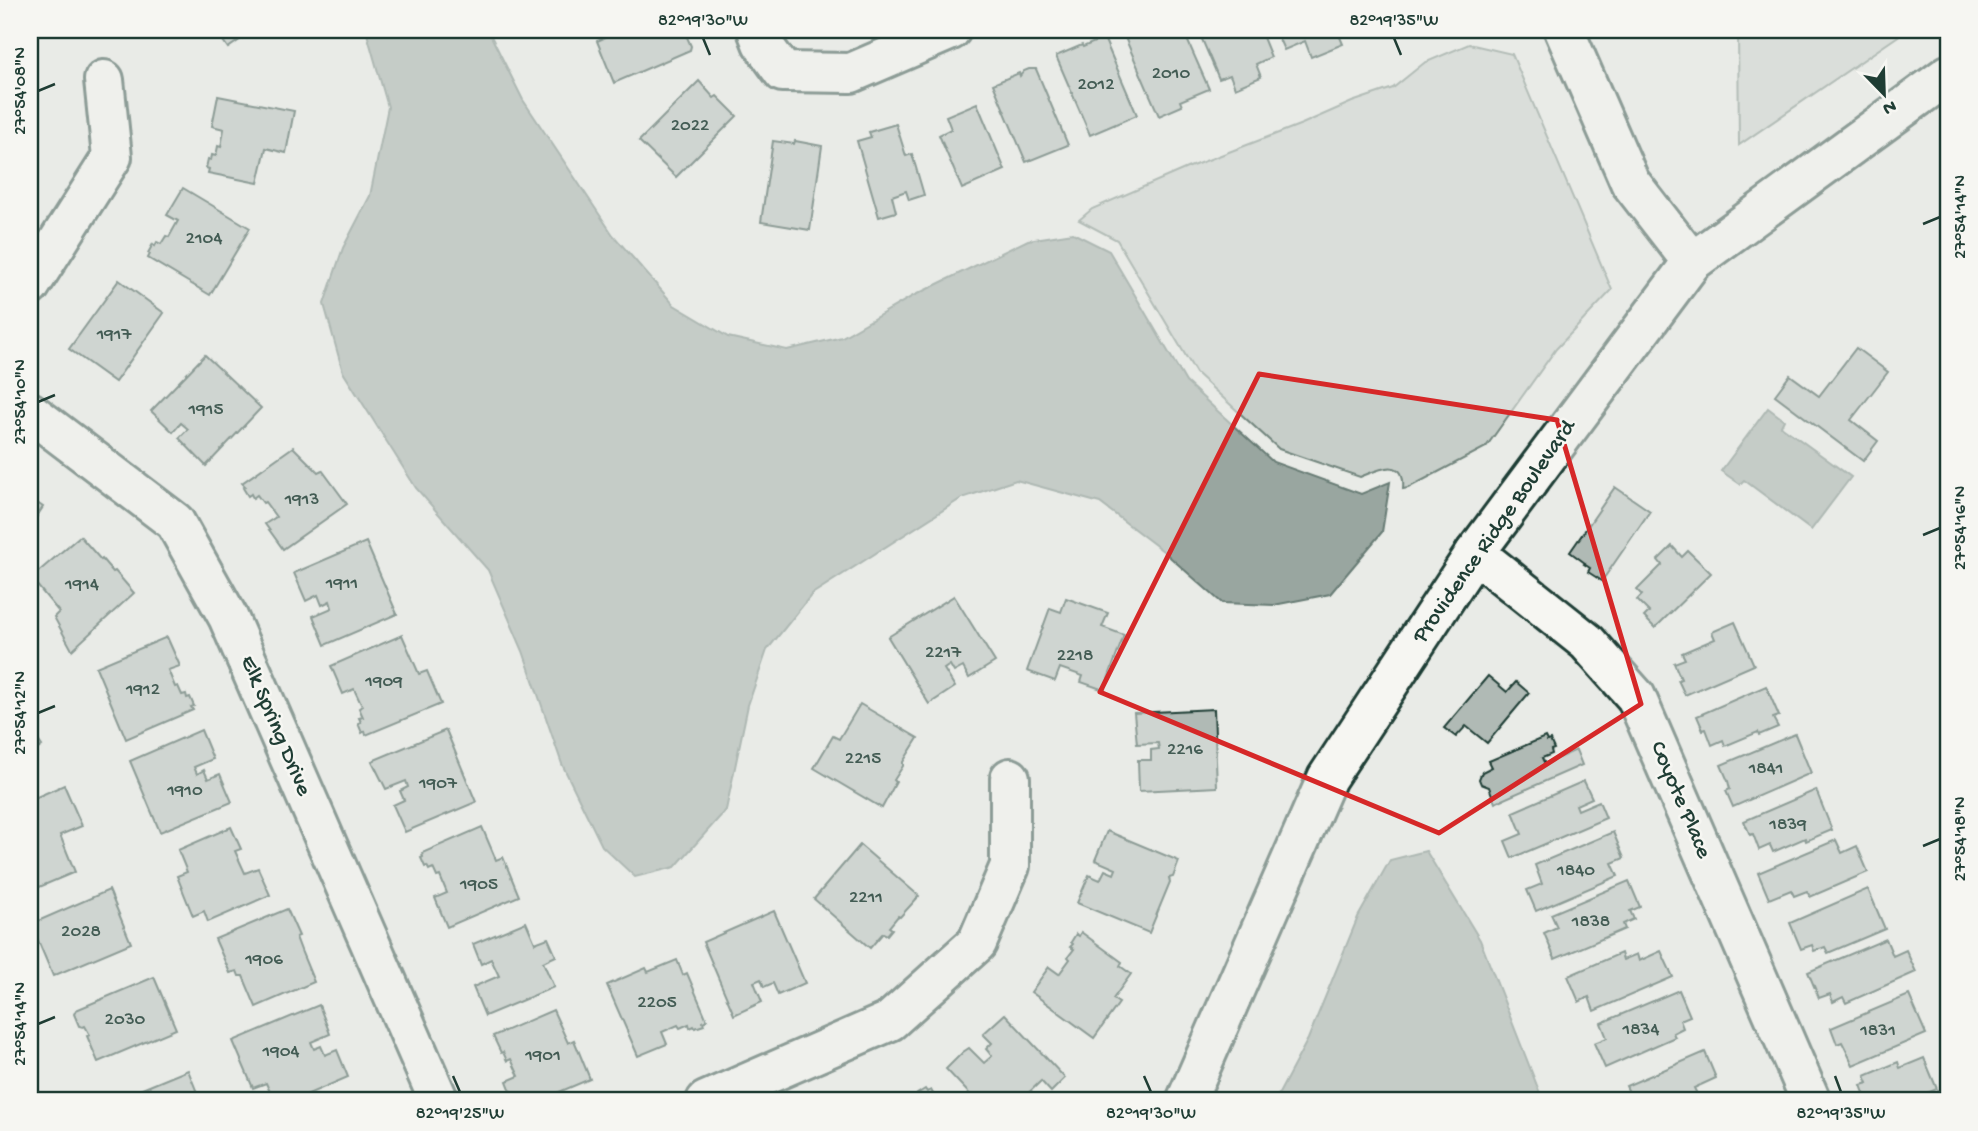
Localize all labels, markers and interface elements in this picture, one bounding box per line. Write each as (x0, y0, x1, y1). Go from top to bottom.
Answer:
text: 82°19'30"W (658, 11, 748, 32)
text: 82°19'35"W (1349, 11, 1439, 32)
text: 27°54'08"N (11, 47, 32, 135)
north arrow (1848, 60, 1918, 130)
house number: 2010 (1152, 63, 1190, 86)
house number: 2012 (1077, 74, 1115, 97)
text: N (1879, 93, 1899, 119)
house number: 2022 (671, 115, 709, 138)
text: 27°54'14"N (1951, 175, 1972, 259)
house number: 2104 (186, 228, 222, 251)
house number: 1917 (96, 324, 132, 347)
text: 27°54'10"N (11, 359, 32, 445)
house number: 1915 (188, 399, 223, 422)
street label: Providence Ridge Boulevard (1407, 414, 1583, 650)
text: 27°54'16"N (1951, 486, 1972, 570)
house number: 1913 (284, 489, 319, 512)
house number: 1911 (325, 573, 358, 596)
house number: 1914 (64, 574, 99, 597)
house number: 2217 (925, 642, 962, 665)
house number: 2218 (1057, 645, 1093, 668)
street label: Elk Spring Drive (233, 652, 317, 801)
text: 27°54'12"N (11, 671, 32, 755)
house number: 1909 (364, 671, 403, 694)
house number: 1912 (125, 679, 160, 702)
street label: Coyote Place (1643, 737, 1717, 864)
house number: 2216 (1167, 739, 1203, 762)
house number: 2215 (845, 748, 881, 771)
house number: 1841 (1748, 758, 1783, 781)
house number: 1907 (418, 773, 458, 796)
house number: 1910 (166, 780, 203, 803)
text: 27°54'18"N (1951, 796, 1972, 882)
house number: 1839 (1768, 814, 1807, 837)
house number: 1840 (1556, 860, 1595, 883)
house number: 1905 (459, 874, 498, 897)
house number: 2211 (849, 887, 883, 910)
house number: 1838 (1571, 911, 1610, 934)
house number: 2028 (61, 921, 101, 944)
house number: 1906 (244, 949, 283, 972)
text: 27°54'14"N (11, 982, 32, 1066)
house number: 2205 (637, 992, 677, 1015)
house number: 2030 (105, 1009, 146, 1032)
house number: 1834 (1622, 1019, 1659, 1042)
house number: 1831 (1859, 1020, 1896, 1043)
house number: 1904 (262, 1041, 299, 1064)
house number: 1901 (524, 1045, 561, 1068)
text: 82°19'25"W (416, 1104, 504, 1125)
text: 82°19'30"W (1106, 1104, 1196, 1125)
text: 82°19'35"W (1796, 1104, 1886, 1125)

